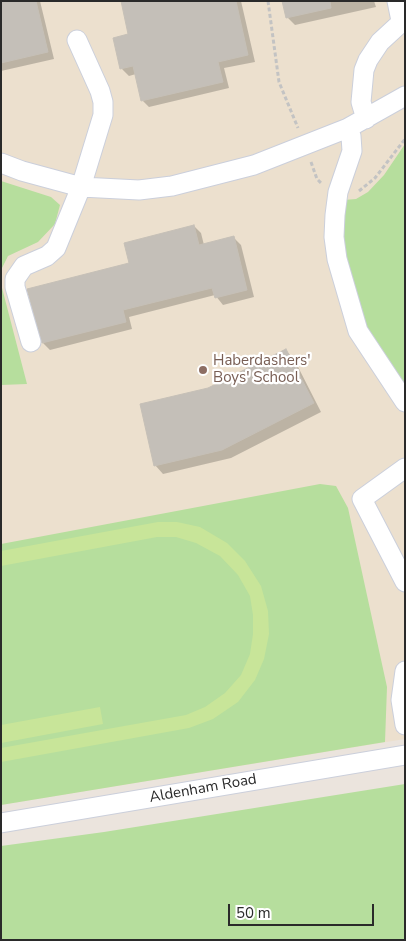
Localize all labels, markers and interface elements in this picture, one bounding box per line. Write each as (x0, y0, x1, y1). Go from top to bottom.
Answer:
place label: Haberdashers' Boys' School (213, 352, 311, 387)
marker: Haberdashers' Boys' School (197, 364, 209, 376)
street label: Aldenham Road (148, 771, 258, 807)
scale bar (231, 894, 377, 926)
text: 50 m (236, 903, 271, 923)

